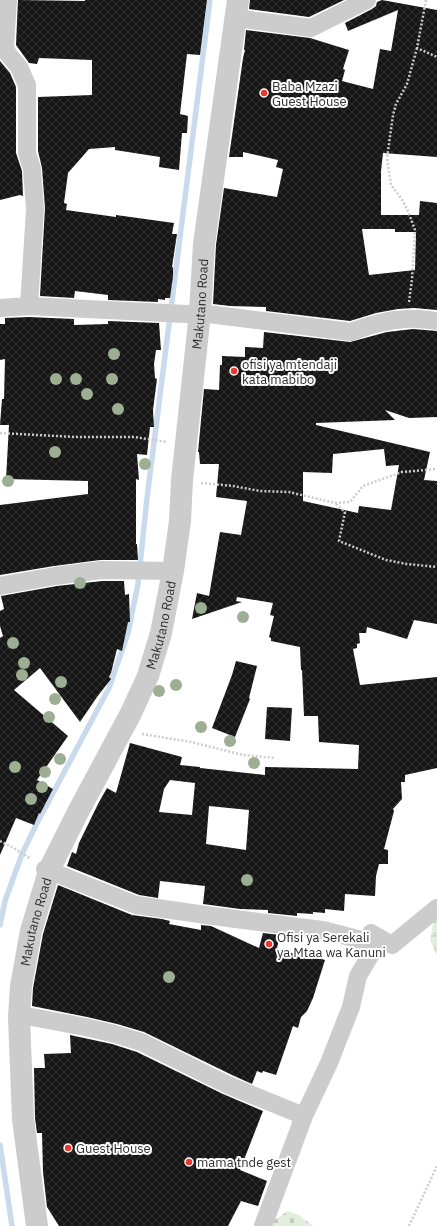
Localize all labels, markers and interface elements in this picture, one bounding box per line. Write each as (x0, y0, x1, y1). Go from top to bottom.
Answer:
place label: Baba Mzazi Guest House (272, 78, 347, 110)
marker: Baba Mzazi Guest House (259, 88, 269, 98)
street label: Makutano Road (188, 258, 212, 350)
place label: ofisi ya mtendaji kata mabibo (242, 356, 337, 388)
marker: ofisi ya mtendaji kata mabibo (229, 366, 239, 376)
street label: Makutano Road (142, 579, 180, 672)
street label: Makutano Road (17, 876, 56, 967)
place label: Ofisi ya Serekali ya Mtaa wa Kanuni (277, 929, 386, 961)
marker: Ofisi ya Serekali ya Mtaa wa Kanuni (264, 939, 274, 949)
place label: Guest House (76, 1140, 151, 1157)
marker: Guest House (63, 1143, 73, 1153)
place label: mama tnde gest (197, 1154, 291, 1171)
marker: mama tnde gest (184, 1157, 194, 1167)

